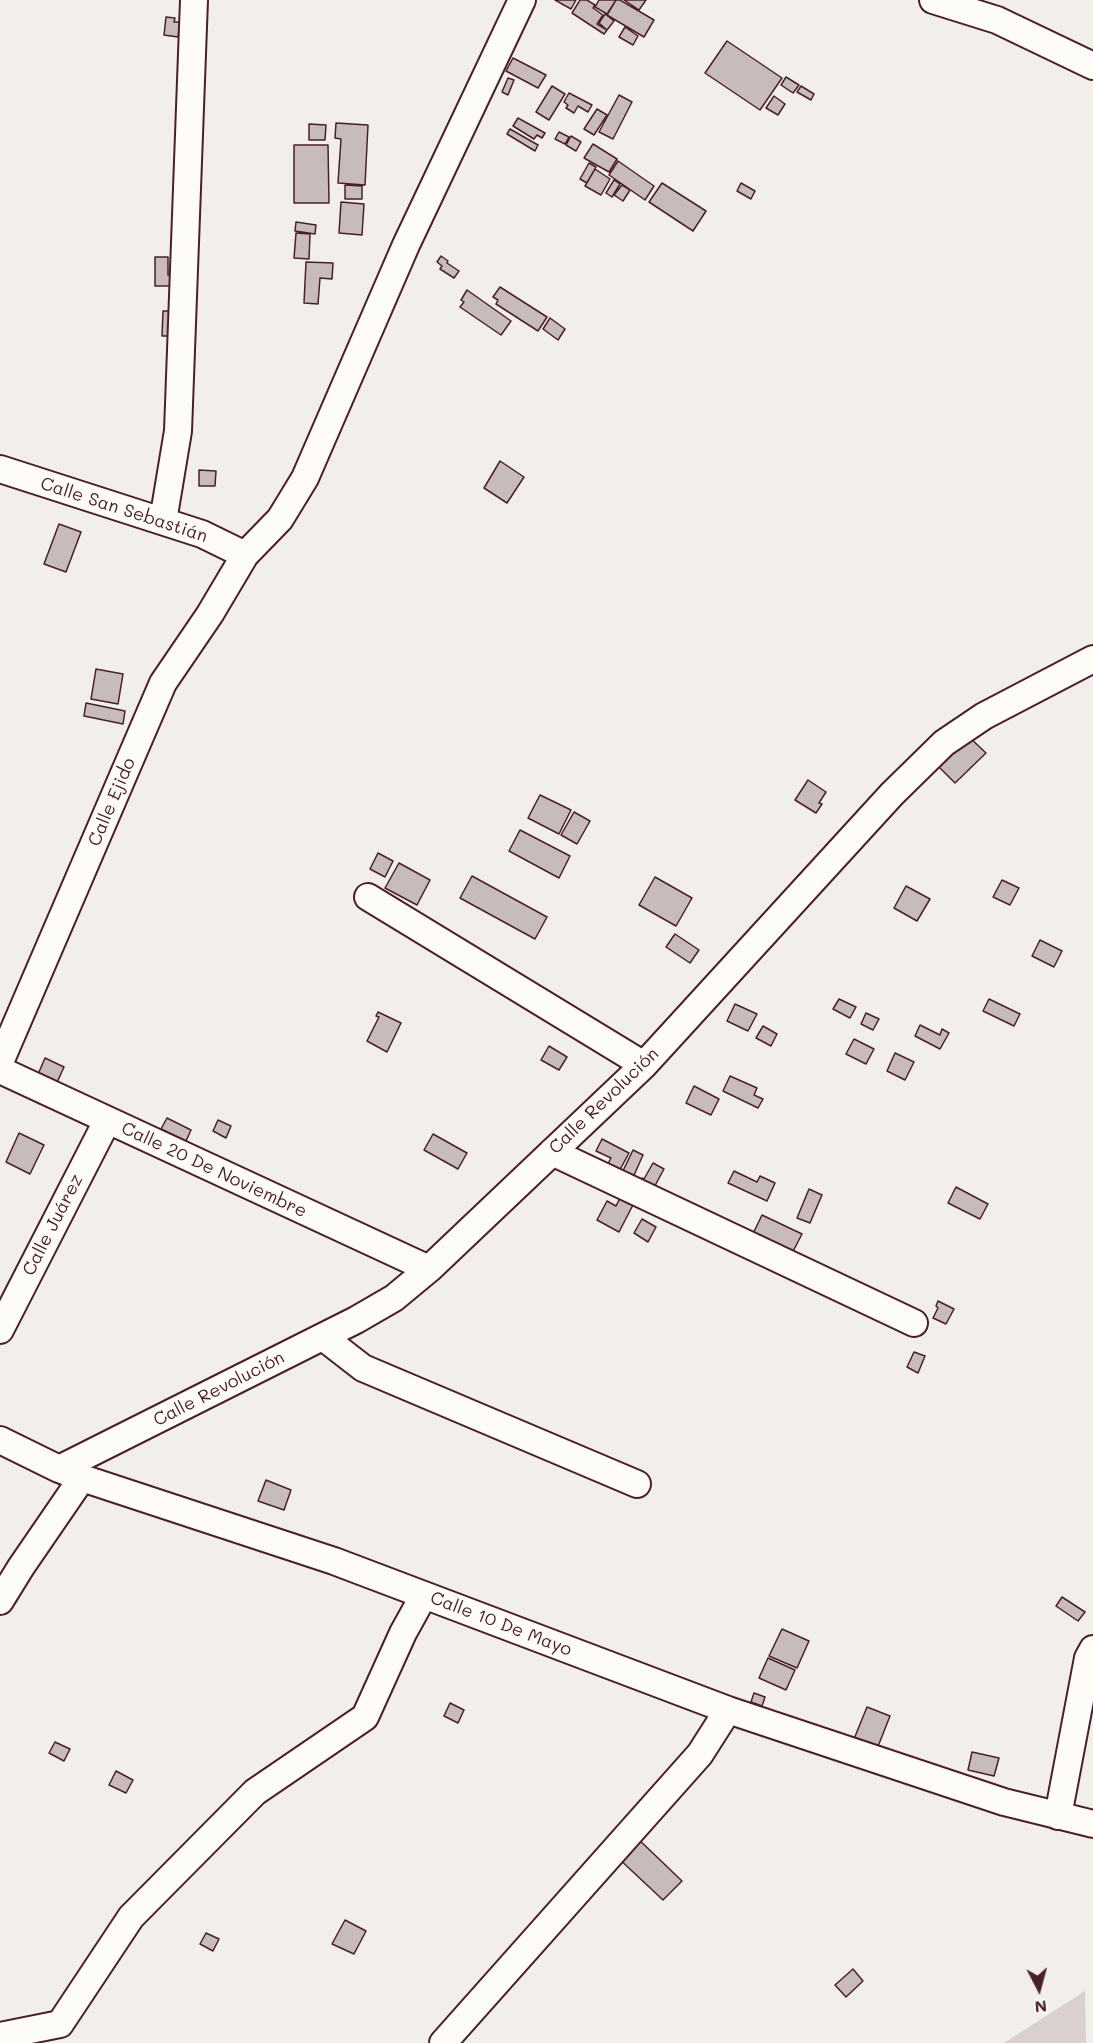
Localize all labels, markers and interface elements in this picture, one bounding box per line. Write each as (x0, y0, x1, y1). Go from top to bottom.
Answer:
street label: Calle San Sebastián (38, 473, 210, 547)
street label: Calle Ejido (84, 755, 140, 849)
street label: Calle Revolución (545, 1043, 663, 1159)
street label: Calle 20 De Noviembre (118, 1117, 310, 1223)
street label: Calle Juárez (18, 1171, 88, 1279)
street label: Calle Revolución (150, 1347, 288, 1431)
street label: Calle 10 De Mayo (427, 1587, 575, 1661)
north arrow (1009, 1959, 1069, 2019)
text: N (1034, 1996, 1048, 2018)

